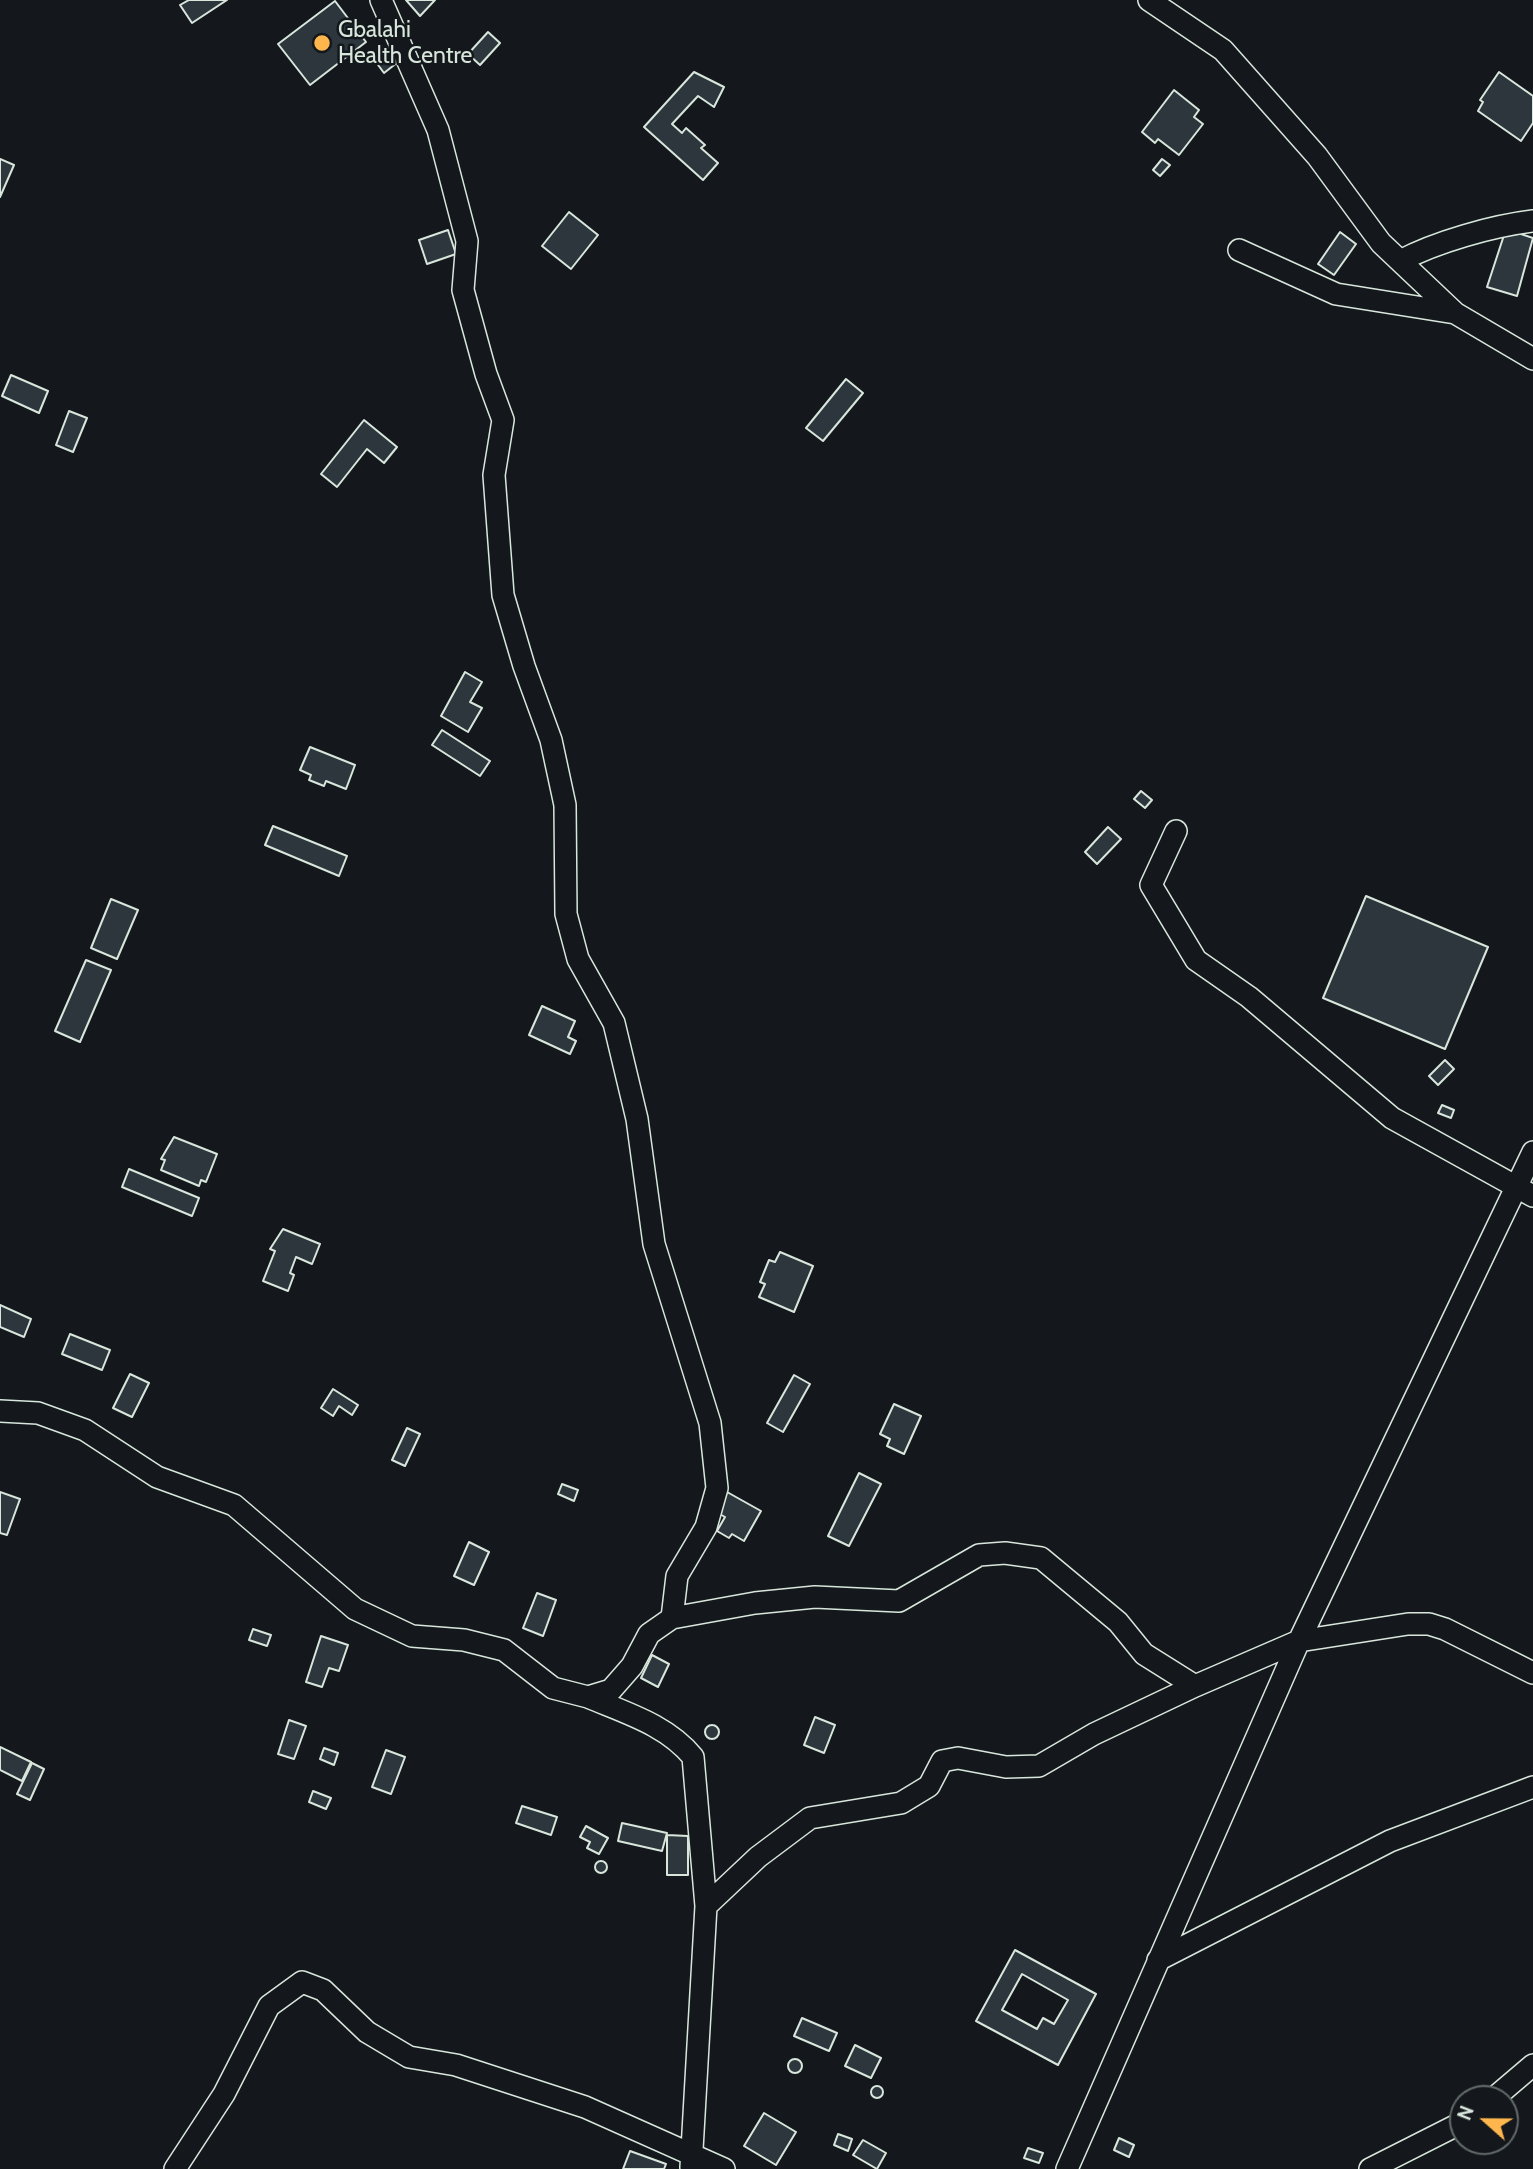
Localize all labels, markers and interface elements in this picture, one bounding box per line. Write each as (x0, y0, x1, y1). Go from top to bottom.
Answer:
place label: Gbalahi Health Centre (338, 16, 472, 70)
marker: Gbalahi Health Centre (312, 33, 332, 53)
north arrow (1449, 2085, 1519, 2155)
text: N (1453, 2103, 1479, 2123)

